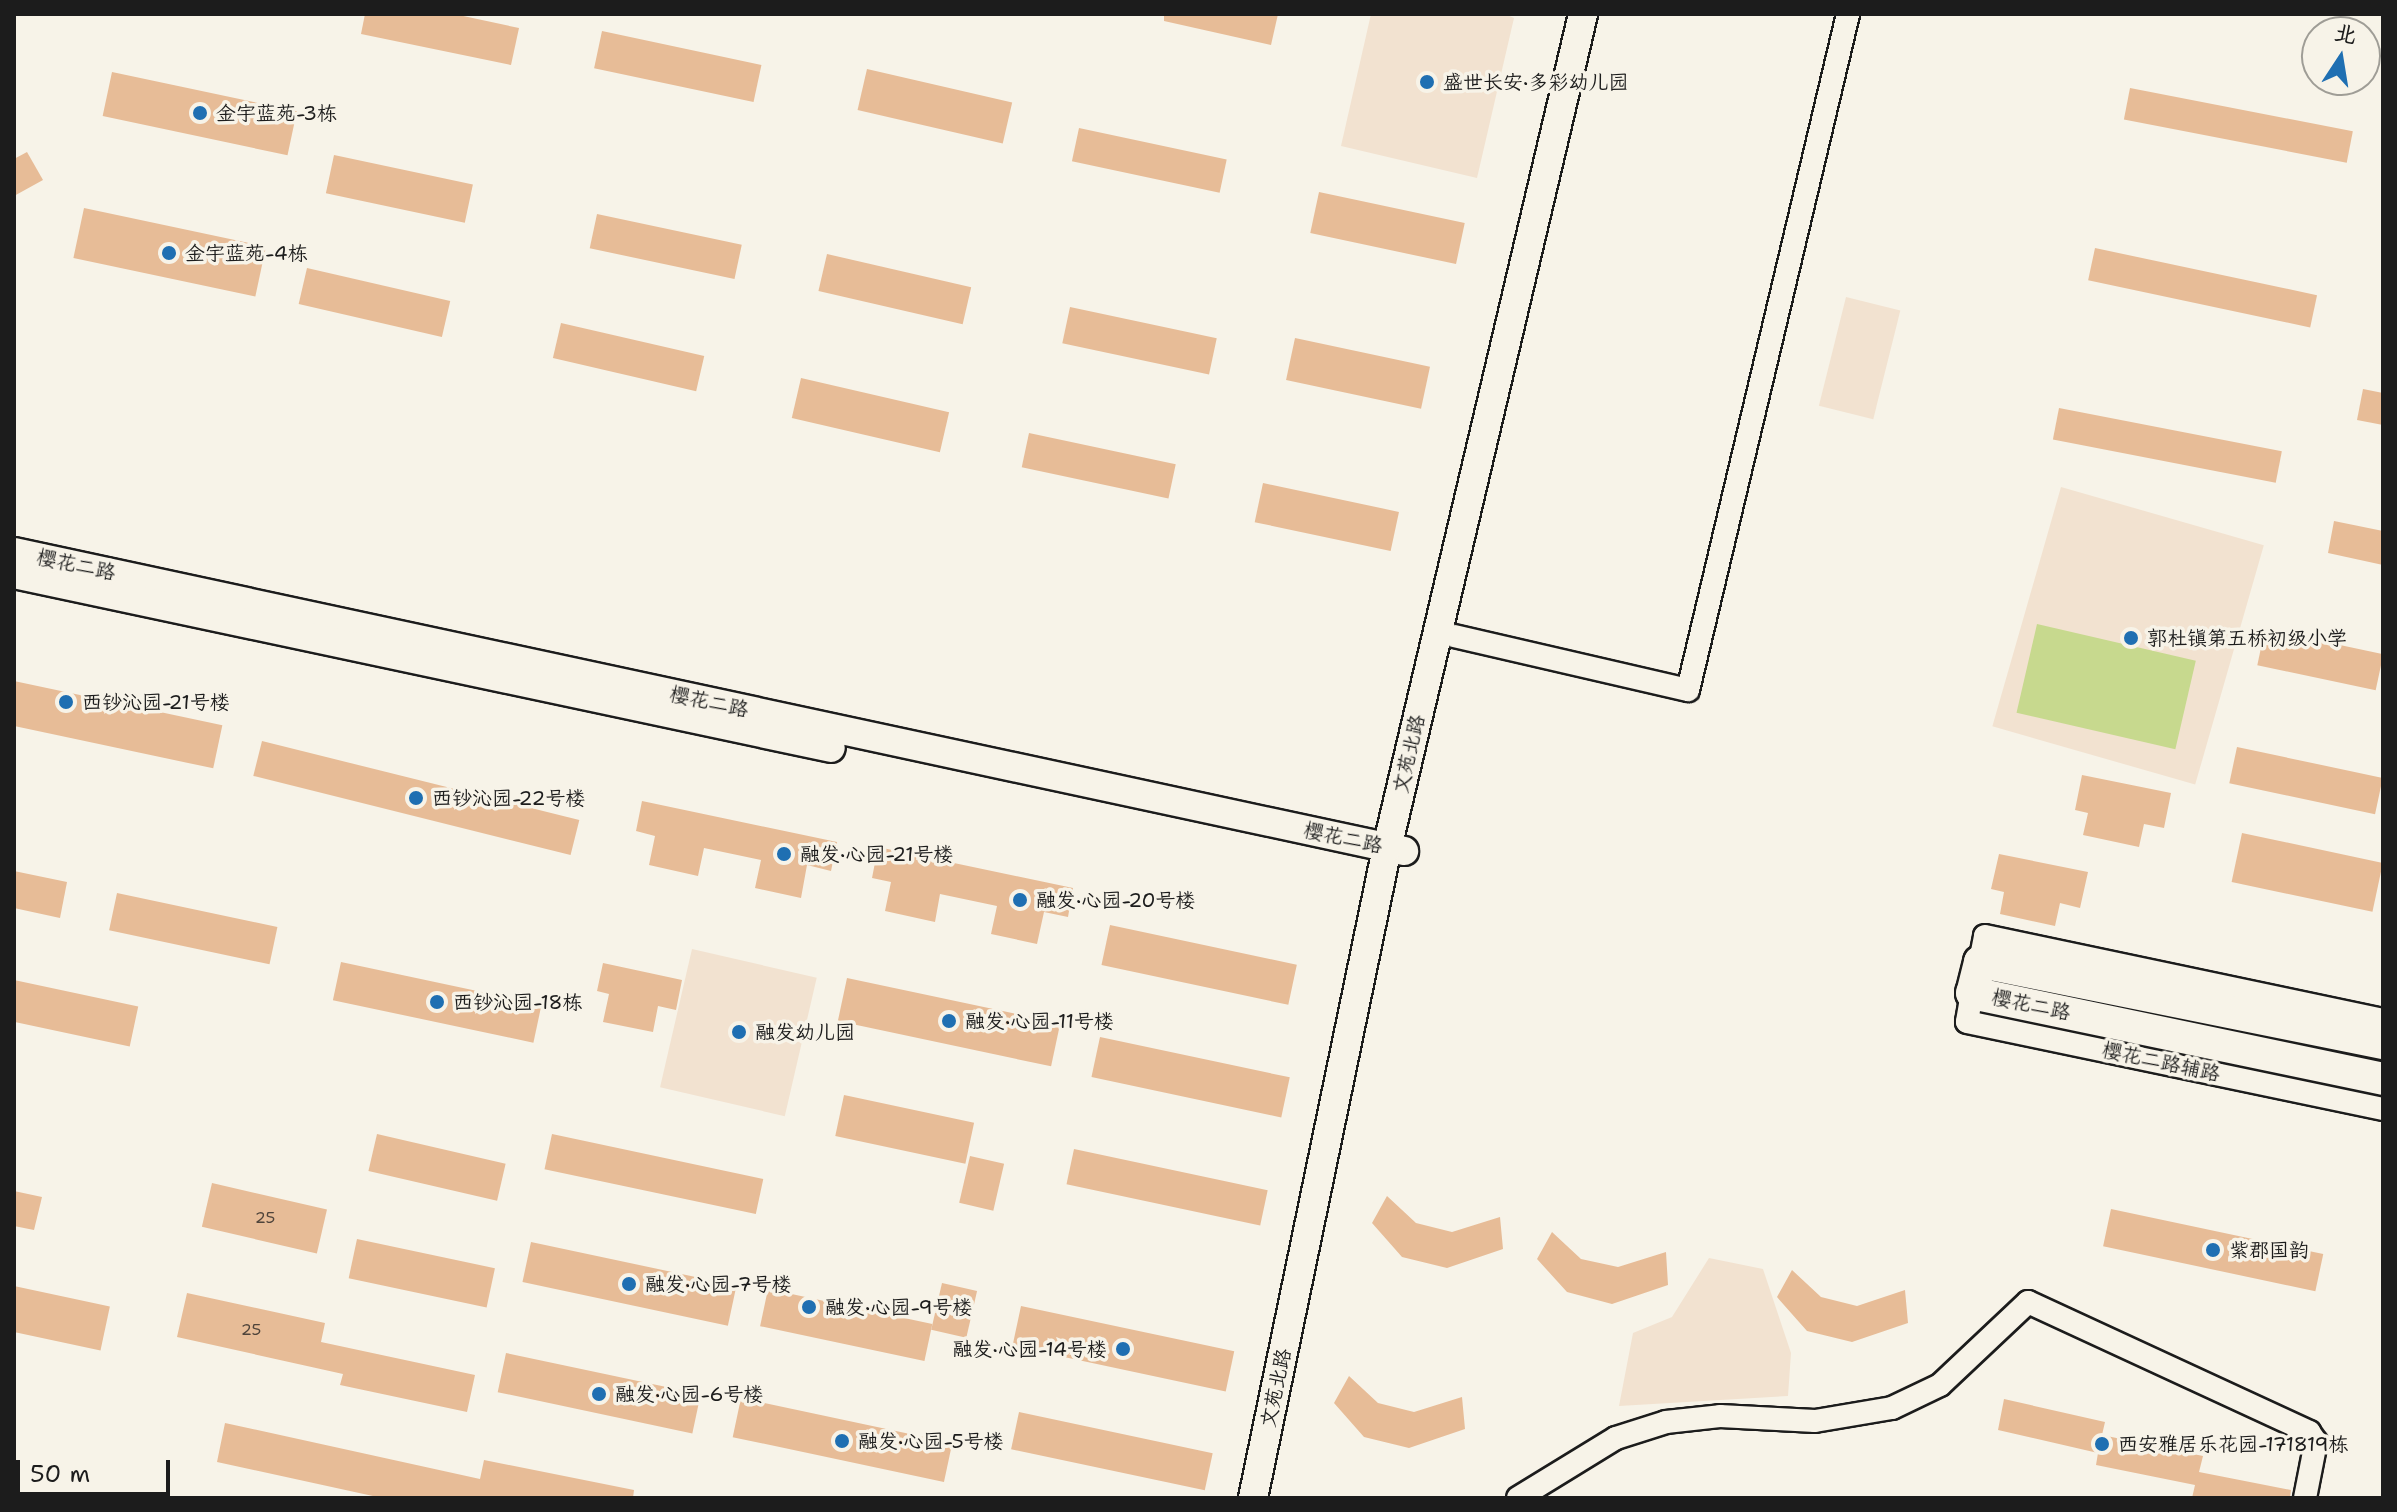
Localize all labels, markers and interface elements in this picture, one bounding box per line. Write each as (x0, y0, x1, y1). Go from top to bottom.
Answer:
north arrow (2301, 16, 2381, 96)
text: 北 (2332, 18, 2359, 50)
place label: 盛世长安·多彩幼儿园 (1443, 70, 1629, 94)
marker: 盛世长安·多彩幼儿园 (1418, 73, 1436, 91)
place label: 金宇蓝苑-3栋 (216, 101, 337, 125)
marker: 金宇蓝苑-3栋 (191, 104, 209, 122)
place label: 金宇蓝苑-4栋 (185, 241, 308, 265)
marker: 金宇蓝苑-4栋 (160, 244, 178, 262)
street label: 樱花二路 (34, 545, 118, 585)
place label: 郭杜镇第五桥初级小学 (2147, 626, 2347, 650)
marker: 郭杜镇第五桥初级小学 (2122, 629, 2140, 647)
street label: 樱花二路 (667, 682, 751, 722)
place label: 西钞沁园-21号楼 (82, 690, 230, 714)
marker: 西钞沁园-21号楼 (57, 693, 75, 711)
street label: 文苑北路 (1388, 712, 1430, 796)
place label: 西钞沁园-22号楼 (432, 786, 586, 810)
marker: 西钞沁园-22号楼 (407, 789, 425, 807)
street label: 樱花二路 (1301, 818, 1385, 858)
place label: 融发·心园-21号楼 (800, 842, 954, 866)
marker: 融发·心园-21号楼 (775, 845, 793, 863)
place label: 融发·心园-20号楼 (1036, 888, 1196, 912)
marker: 融发·心园-20号楼 (1011, 891, 1029, 909)
street label: 樱花二路 (1989, 985, 2073, 1025)
place label: 西钞沁园-18栋 (453, 990, 583, 1014)
marker: 西钞沁园-18栋 (428, 993, 446, 1011)
place label: 融发·心园-11号楼 (965, 1009, 1114, 1033)
marker: 融发·心园-11号楼 (940, 1012, 958, 1030)
place label: 融发幼儿园 (755, 1020, 855, 1044)
marker: 融发幼儿园 (730, 1023, 748, 1041)
street label: 樱花二路辅路 (2100, 1038, 2222, 1086)
house number: 25 (255, 1208, 275, 1228)
place label: 紫郡国韵 (2229, 1238, 2309, 1262)
marker: 紫郡国韵 (2204, 1241, 2222, 1259)
place label: 融发·心园-7号楼 (645, 1272, 792, 1296)
marker: 融发·心园-7号楼 (620, 1275, 638, 1293)
place label: 融发·心园-9号楼 (825, 1295, 972, 1319)
marker: 融发·心园-9号楼 (800, 1298, 818, 1316)
house number: 25 (241, 1320, 261, 1340)
place label: 融发·心园-14号楼 (952, 1337, 1107, 1361)
marker: 融发·心园-14号楼 (1114, 1340, 1132, 1358)
street label: 文苑北路 (1256, 1346, 1296, 1430)
place label: 融发·心园-6号楼 (615, 1382, 763, 1406)
marker: 融发·心园-6号楼 (590, 1385, 608, 1403)
place label: 融发·心园-5号楼 (858, 1429, 1004, 1453)
marker: 融发·心园-5号楼 (833, 1432, 851, 1450)
place label: 西安雅居乐花园-171819栋 (2118, 1432, 2349, 1456)
marker: 西安雅居乐花园-171819栋 (2093, 1435, 2111, 1453)
scale bar (20, 1444, 174, 1494)
text: 50 m (30, 1458, 90, 1490)

